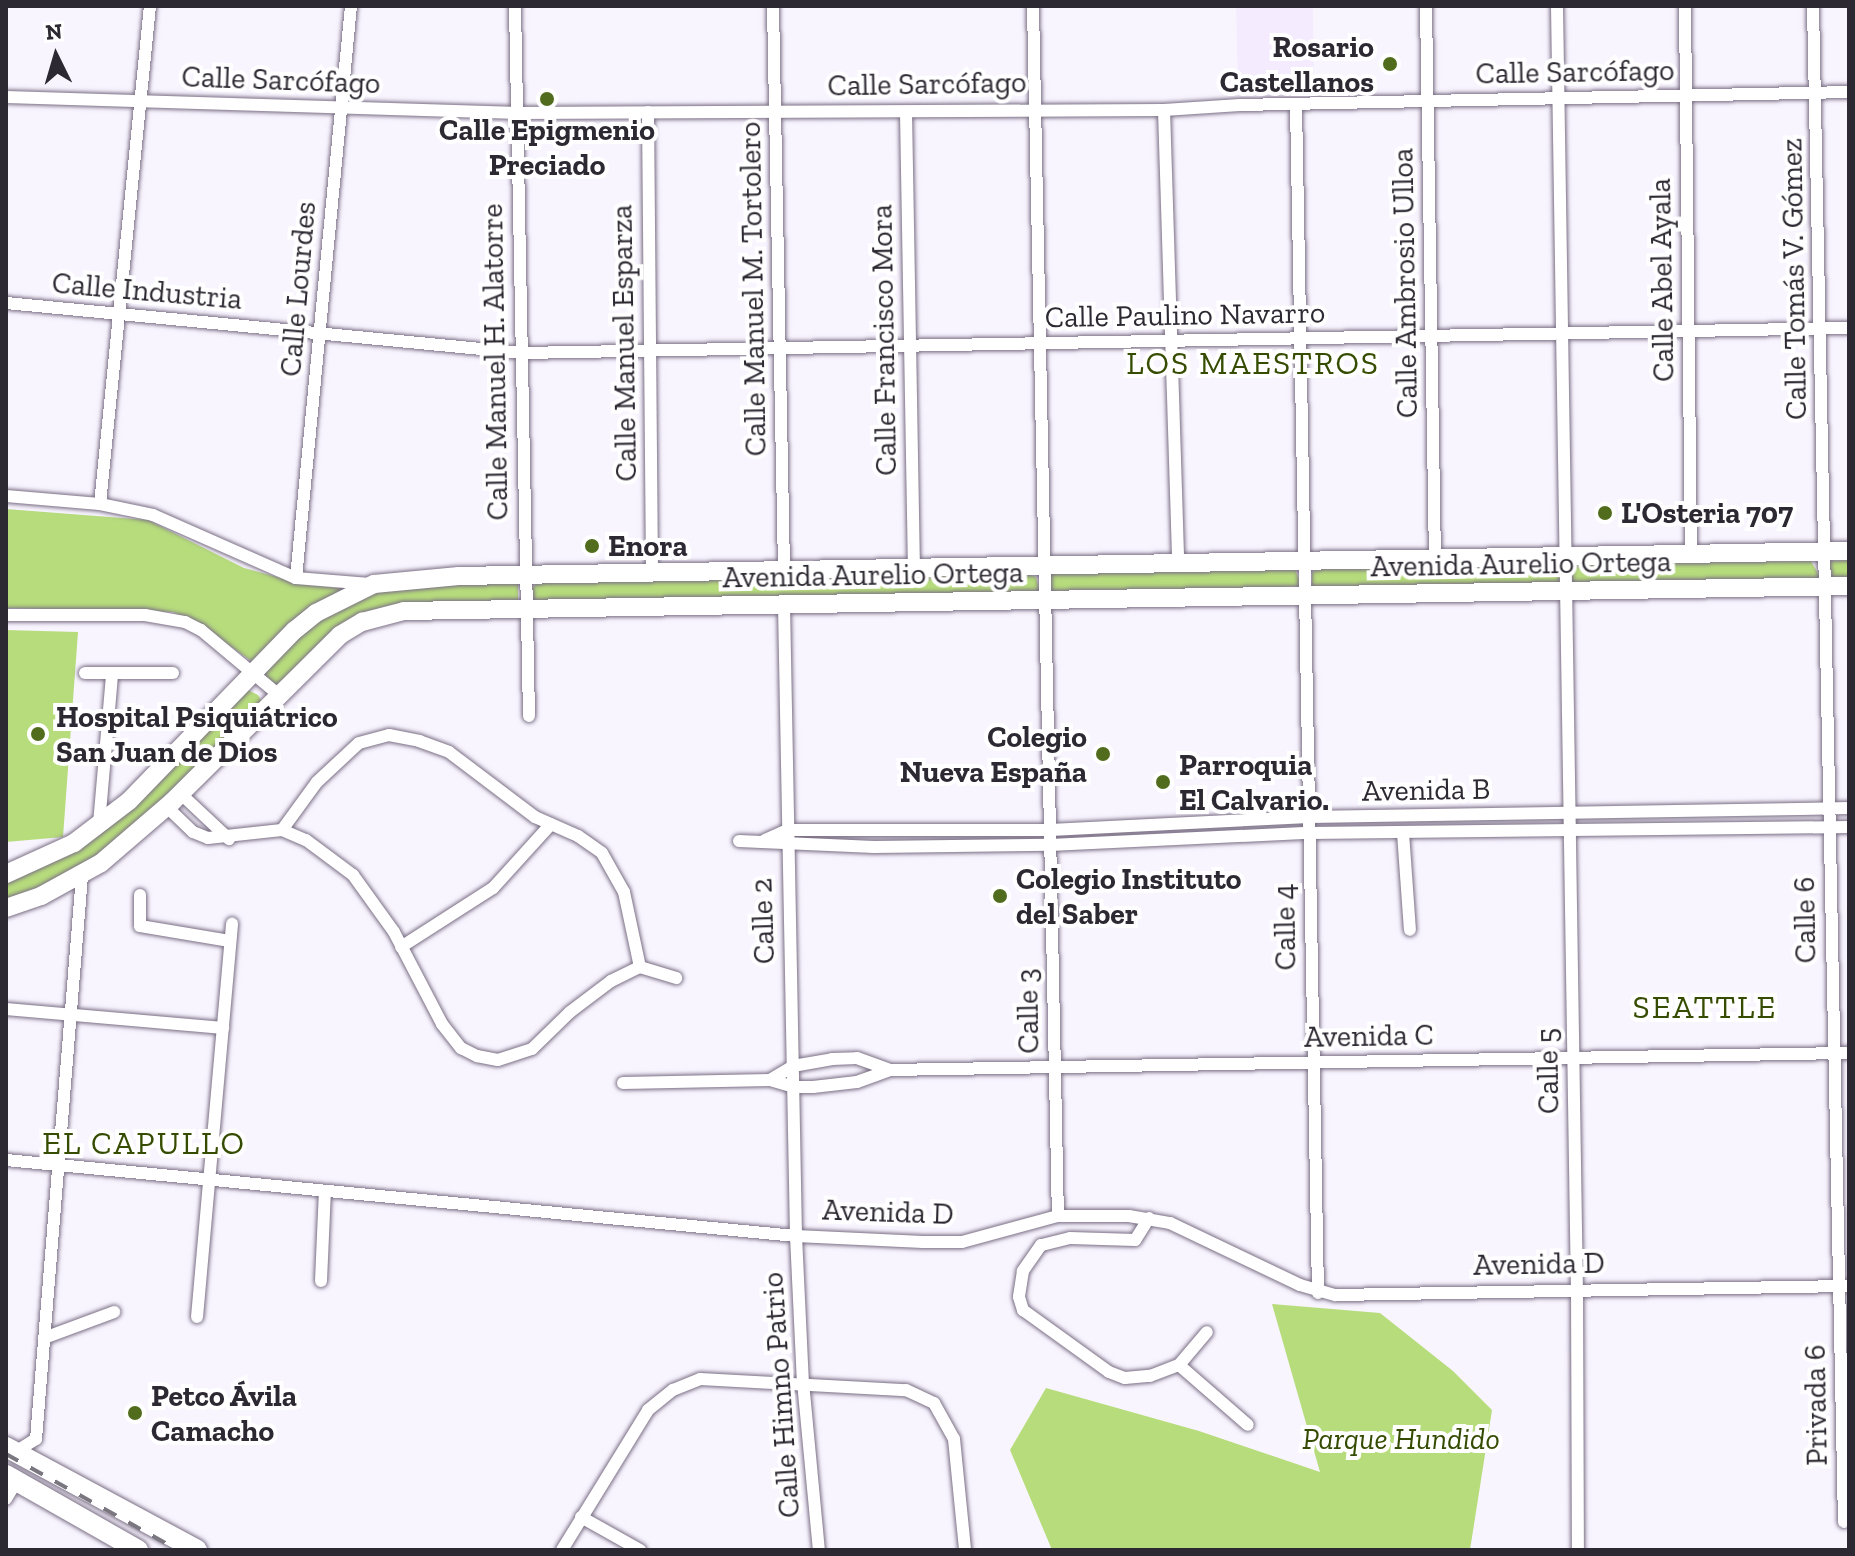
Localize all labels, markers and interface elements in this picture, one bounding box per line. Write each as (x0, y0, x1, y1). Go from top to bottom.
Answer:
north arrow (16, 16, 96, 96)
text: N (44, 17, 63, 46)
place label: Rosario Castellanos (1220, 29, 1374, 100)
street label: Calle Sarcófago (1475, 52, 1675, 92)
marker: Rosario Castellanos (1381, 55, 1399, 73)
street label: Calle Sarcófago (181, 59, 381, 101)
street label: Calle Sarcófago (827, 64, 1027, 104)
marker: Calle Epigmenio Preciado (538, 90, 556, 108)
place label: Calle Epigmenio Preciado (439, 112, 655, 182)
street label: Calle Manuel M. Tortolero (732, 121, 774, 457)
street label: Calle Tomás V. Gómez (1774, 137, 1814, 421)
street label: Calle Ambrosio Ulloa (1385, 147, 1425, 419)
street label: Calle Abel Ayala (1642, 177, 1682, 383)
street label: Calle Lourdes (272, 200, 324, 378)
street label: Calle Manuel H. Alatorre (474, 203, 516, 521)
street label: Calle Manuel Esparza (604, 204, 644, 482)
street label: Calle Francisco Mora (864, 204, 904, 476)
street label: Calle Industria (50, 265, 244, 317)
street label: Calle Paulino Navarro (1044, 295, 1326, 335)
district label: LOS MAESTROS (1126, 344, 1380, 382)
place label: L'Osteria 707 (1621, 495, 1793, 531)
marker: L'Osteria 707 (1596, 504, 1614, 522)
place label: Enora (608, 528, 688, 564)
marker: Enora (583, 537, 601, 555)
street label: Avenida Aurelio Ortega (1370, 543, 1672, 585)
street label: Avenida Aurelio Ortega (722, 554, 1024, 596)
place label: Hospital Psiquiátrico San Juan de Dios (56, 699, 338, 770)
place label: Colegio Nueva España (900, 719, 1087, 790)
marker: Hospital Psiquiátrico San Juan de Dios (27, 723, 49, 745)
marker: Colegio Nueva España (1094, 745, 1112, 763)
place label: Parroquia El Calvario. (1179, 747, 1329, 818)
street label: Avenida B (1361, 771, 1491, 809)
marker: Parroquia El Calvario. (1154, 773, 1172, 791)
place label: Colegio Instituto del Saber (1016, 861, 1241, 932)
street label: Calle 6 (1786, 876, 1824, 964)
street label: Calle 2 (744, 877, 782, 965)
street label: Calle 4 (1266, 883, 1304, 971)
marker: Colegio Instituto del Saber (991, 887, 1009, 905)
street label: Calle 3 (1009, 968, 1047, 1054)
district label: SEATTLE (1633, 988, 1777, 1026)
street label: Avenida C (1304, 1017, 1434, 1055)
street label: Calle 5 (1529, 1028, 1567, 1114)
district label: EL CAPULLO (42, 1124, 246, 1162)
street label: Avenida D (822, 1192, 954, 1232)
street label: Avenida D (1473, 1245, 1605, 1283)
street label: Calle Himno Patrio (754, 1271, 808, 1519)
street label: Privada 6 (1797, 1344, 1835, 1466)
place label: Petco Ávila Camacho (151, 1378, 298, 1448)
marker: Petco Ávila Camacho (126, 1404, 144, 1422)
park label: Parque Hundido (1302, 1421, 1500, 1457)

